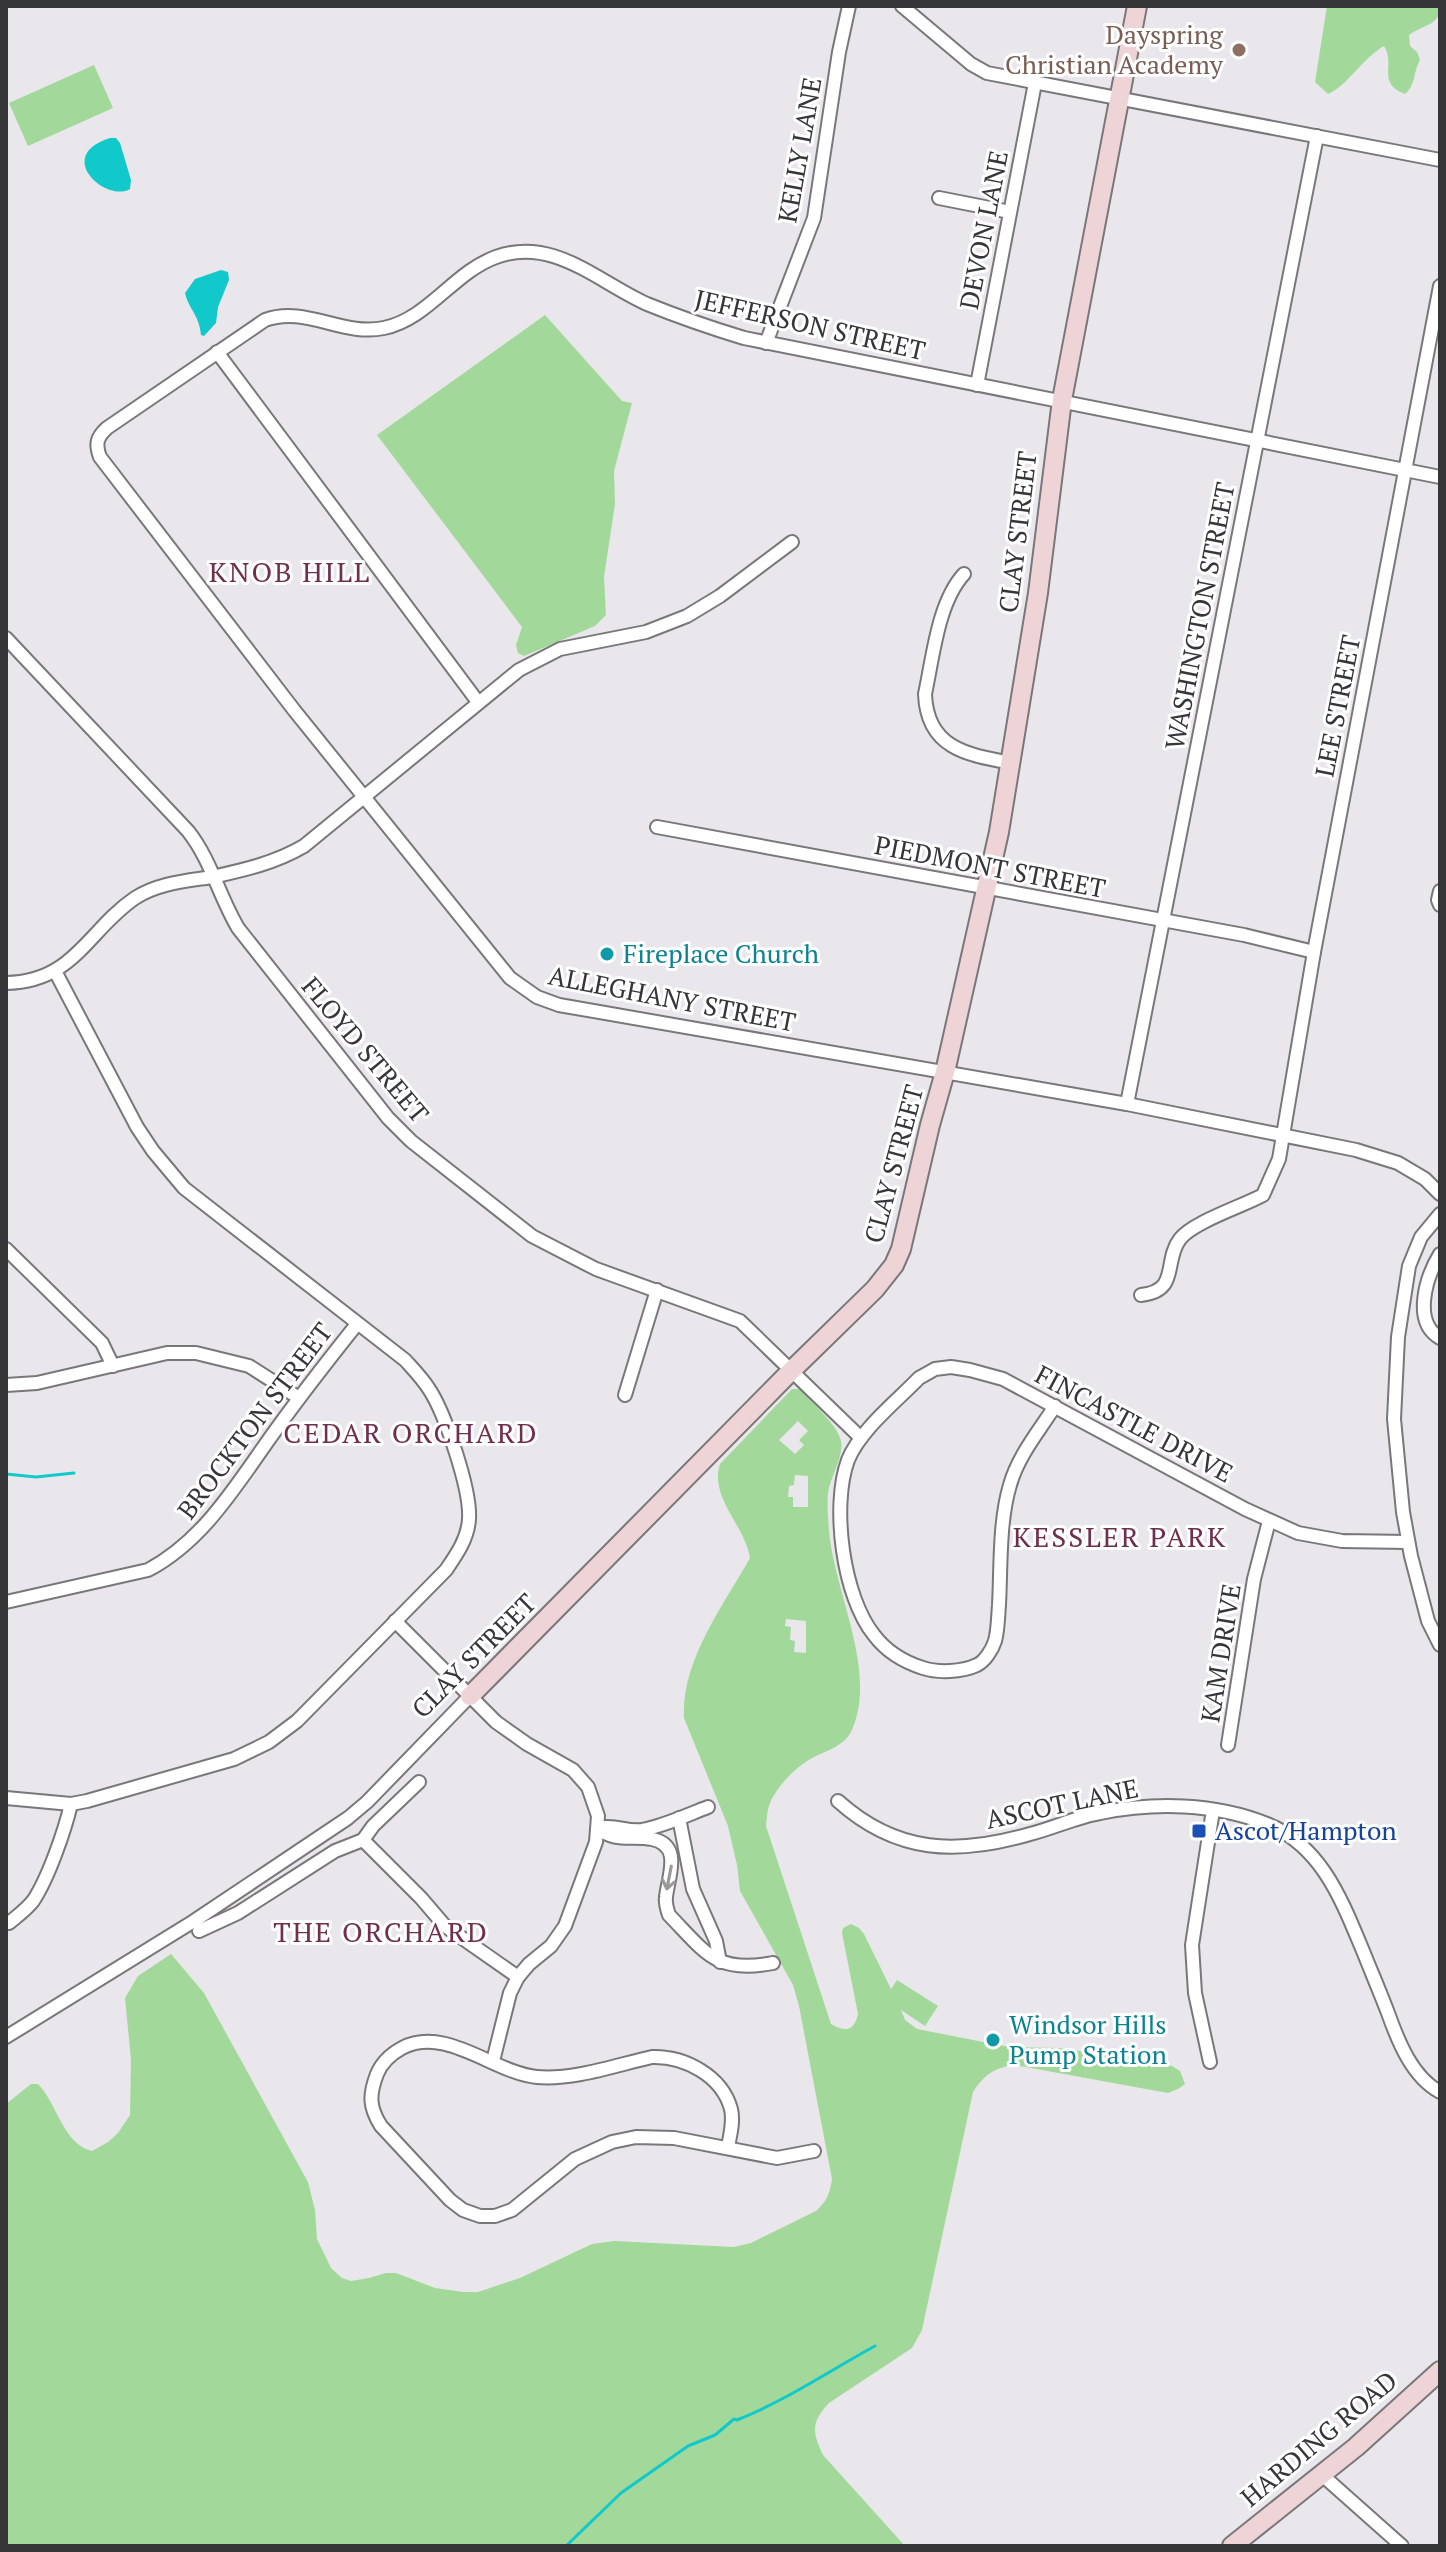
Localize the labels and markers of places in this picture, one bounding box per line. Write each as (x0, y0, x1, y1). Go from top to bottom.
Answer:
place label: Dayspring Christian Academy (1005, 17, 1224, 81)
marker: Dayspring Christian Academy (1230, 41, 1248, 59)
place label: Fireplace Church (623, 936, 819, 970)
marker: Fireplace Church (598, 945, 616, 963)
place label: Ascot/Hampton (1215, 1813, 1397, 1847)
marker: Ascot/Hampton (1190, 1822, 1208, 1840)
place label: Windsor Hills Pump Station (1009, 2007, 1167, 2071)
marker: Windsor Hills Pump Station (984, 2031, 1002, 2049)

